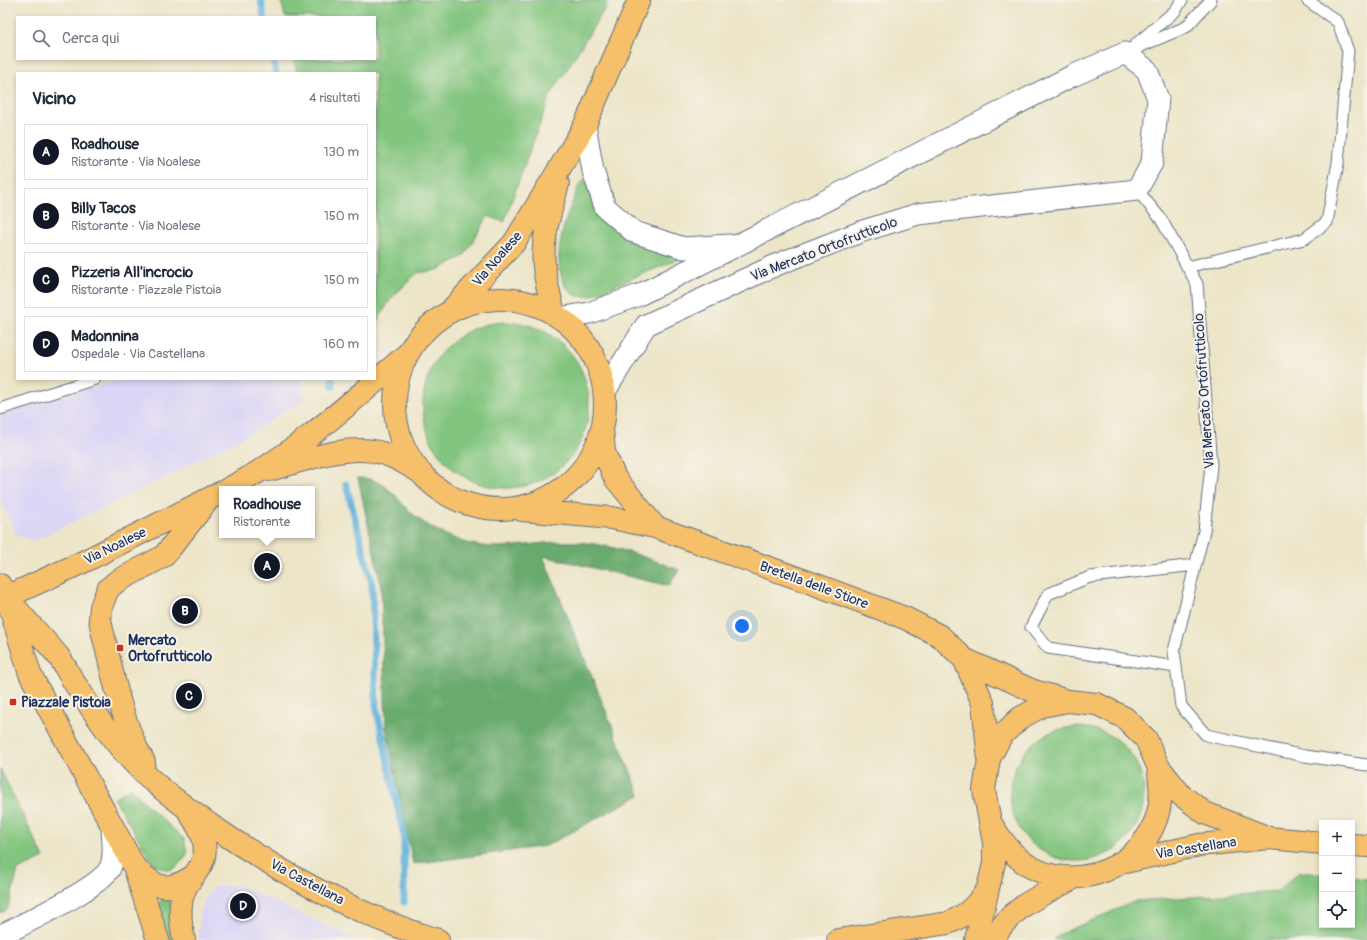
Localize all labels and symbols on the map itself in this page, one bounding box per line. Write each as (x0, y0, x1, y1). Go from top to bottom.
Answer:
street label: Via Mercato Ortofrutticolo (748, 213, 900, 285)
street label: Via Noalese (469, 228, 526, 290)
street label: Via Mercato Ortofrutticolo (1190, 312, 1218, 469)
street label: Via Noalese (81, 524, 149, 568)
pin: A (254, 551, 280, 581)
street label: Bretella delle Stiore (757, 557, 871, 613)
pin: B (172, 596, 198, 626)
your location (732, 616, 752, 636)
place label: Mercato Ortofrutticolo (128, 632, 213, 665)
marker: Mercato Ortofrutticolo (115, 643, 125, 653)
pin: C (176, 681, 202, 711)
place label: Piazzale Pistoia (21, 694, 111, 711)
marker: Piazzale Pistoia (8, 697, 18, 707)
street label: Via Castellana (1154, 833, 1238, 863)
street label: Via Castellana (267, 855, 347, 909)
pin: D (230, 891, 256, 921)

